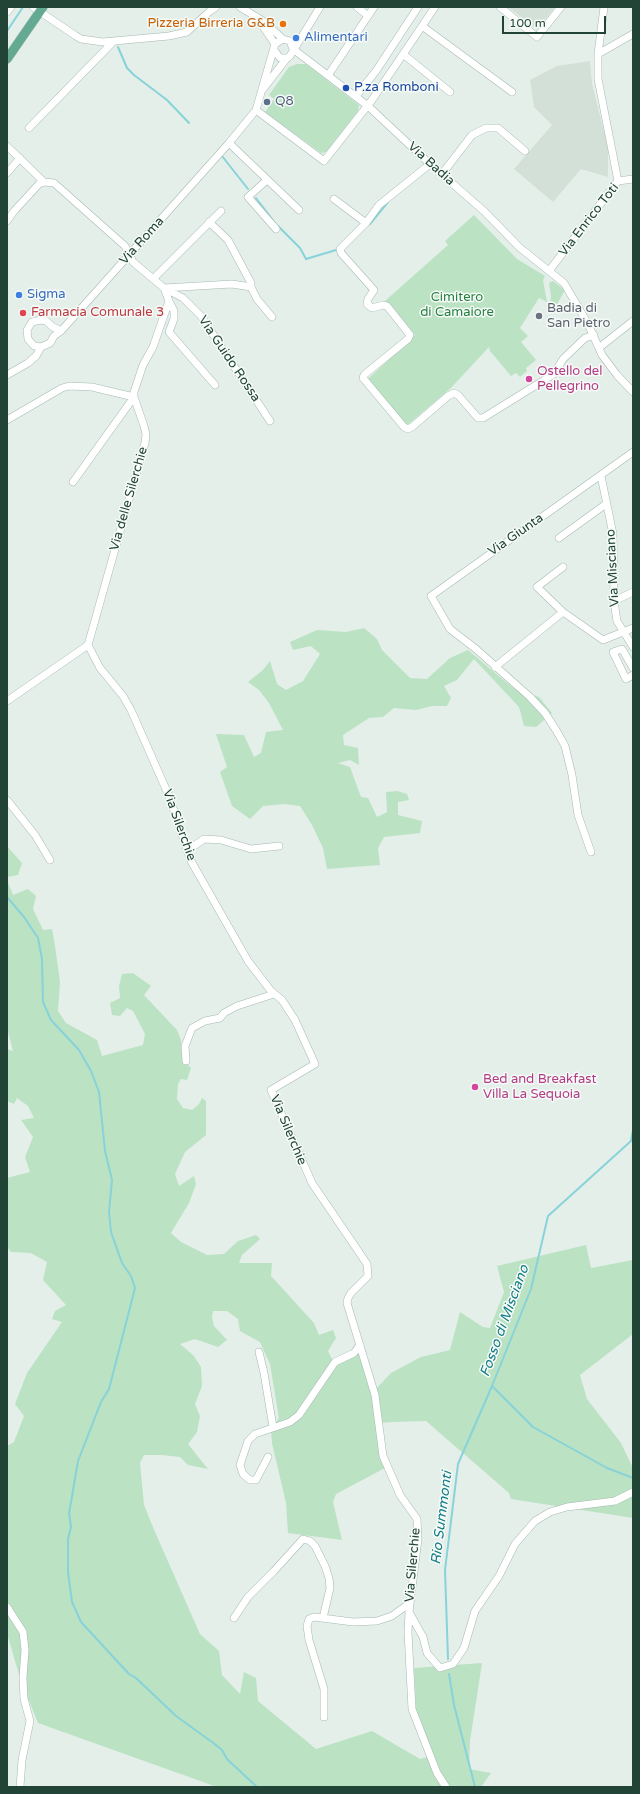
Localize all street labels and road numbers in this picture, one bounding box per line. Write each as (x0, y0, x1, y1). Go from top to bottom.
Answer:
street label: Via Badia (404, 139, 458, 189)
street label: Via Enrico Toti (556, 180, 622, 260)
street label: Via Roma (116, 214, 168, 268)
street label: Via Guido Rossa (195, 313, 263, 405)
street label: Via delle Silerchie (107, 445, 151, 553)
street label: Via Giunta (485, 510, 547, 560)
street label: Via Misciano (603, 529, 623, 607)
street label: Via Silerchie (159, 787, 199, 863)
street label: Via Silerchie (266, 1093, 310, 1167)
street label: Via Silerchie (402, 1527, 424, 1603)

